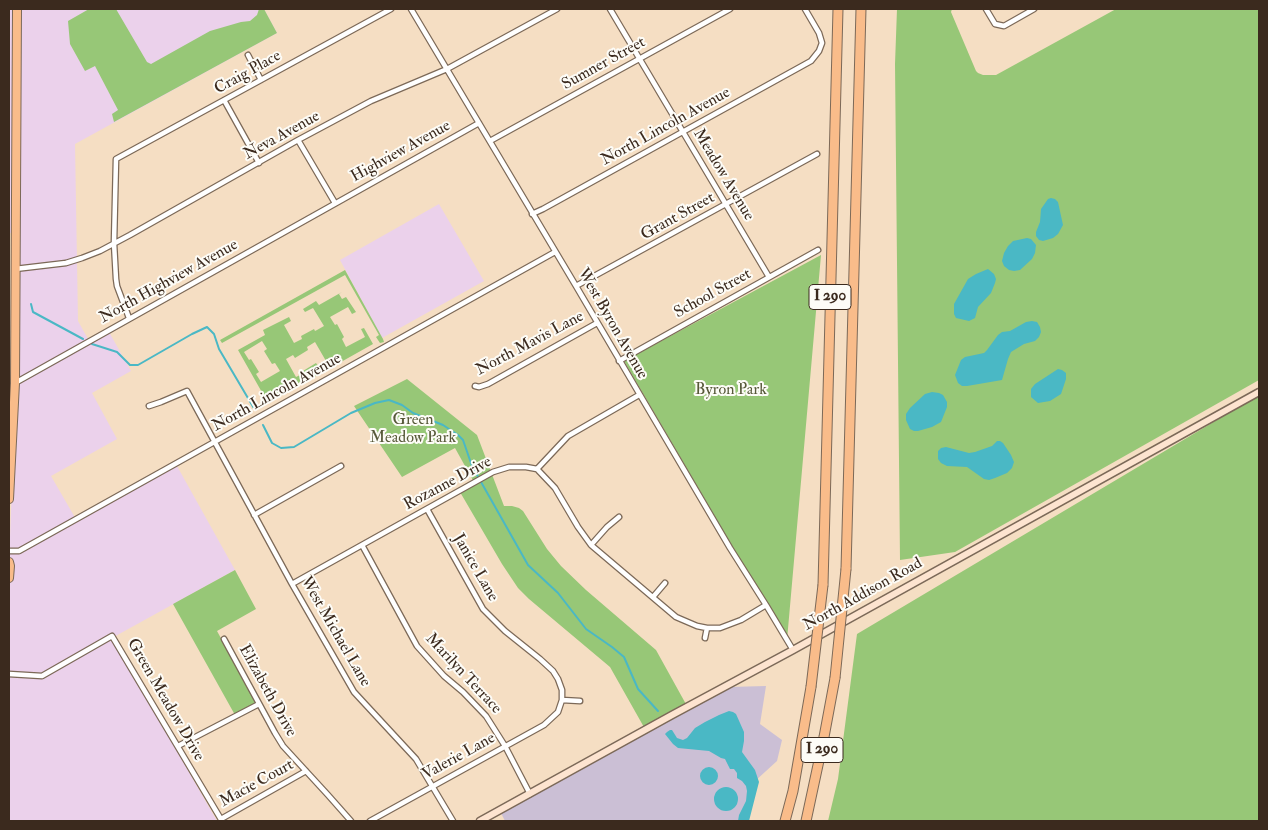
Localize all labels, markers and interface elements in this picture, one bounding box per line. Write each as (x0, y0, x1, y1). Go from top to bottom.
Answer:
street label: Sumner Street (559, 33, 649, 95)
street label: Craig Place (212, 47, 284, 99)
street label: North Lincoln Avenue (598, 84, 734, 170)
street label: Neva Avenue (241, 107, 323, 165)
street label: Highview Avenue (348, 117, 454, 187)
street label: Meadow Avenue (688, 126, 758, 224)
street label: Grant Street (638, 189, 718, 245)
street label: North Highview Avenue (96, 236, 242, 328)
street label: West Byron Avenue (573, 265, 651, 383)
street label: School Street (671, 265, 755, 323)
road number: I 290 (809, 284, 851, 310)
street label: North Mavis Lane (473, 307, 587, 381)
street label: North Lincoln Avenue (209, 350, 345, 436)
park label: Byron Park (695, 381, 767, 401)
park label: Green Meadow Park (370, 411, 456, 449)
street label: Rozanne Drive (401, 453, 495, 515)
street label: Janice Lane (448, 531, 502, 605)
street label: North Addison Road (800, 554, 926, 636)
street label: West Michael Lane (296, 574, 374, 690)
street label: Marilyn Terrace (421, 630, 505, 718)
street label: Green Meadow Drive (122, 635, 208, 765)
street label: Elizabeth Drive (234, 642, 300, 740)
street label: Valerie Lane (419, 729, 499, 785)
road number: I 290 (801, 738, 843, 762)
street label: Macie Court (217, 756, 297, 812)

